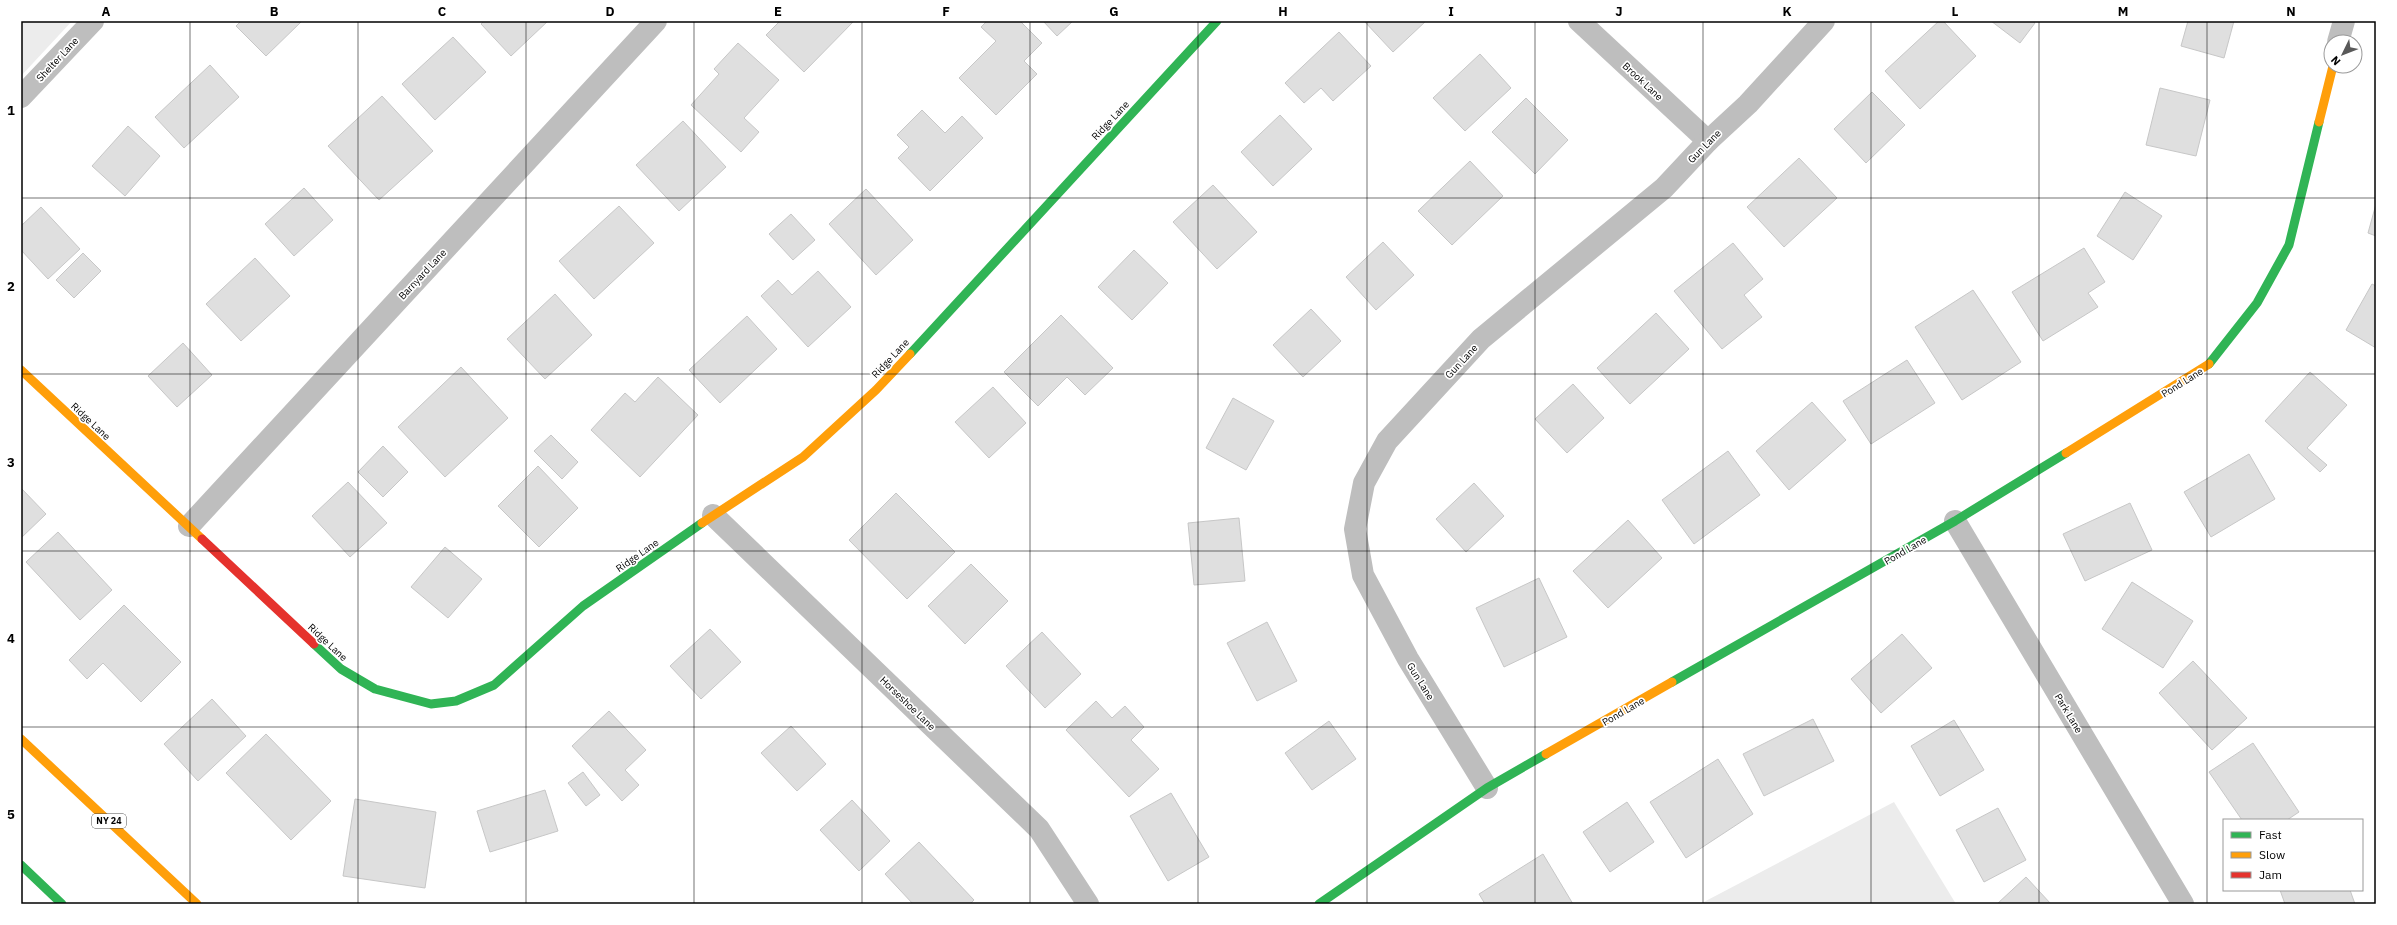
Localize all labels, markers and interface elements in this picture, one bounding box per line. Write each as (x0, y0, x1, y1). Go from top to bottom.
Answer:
text: A (102, 3, 111, 20)
text: B (270, 3, 279, 20)
text: C (438, 3, 447, 20)
text: D (605, 3, 615, 20)
text: E (774, 3, 782, 20)
text: F (942, 3, 950, 20)
text: G (1109, 3, 1119, 20)
text: H (1278, 3, 1288, 20)
text: I (1448, 3, 1454, 20)
text: J (1615, 3, 1623, 20)
text: K (1782, 3, 1792, 20)
text: L (1952, 3, 1959, 20)
text: M (2118, 3, 2128, 20)
text: N (2286, 3, 2296, 20)
street label: Shelter Lane (33, 34, 82, 84)
north arrow (2323, 34, 2363, 74)
text: N (2328, 53, 2344, 69)
street label: Brook Lane (1620, 59, 1666, 104)
street label: Ridge Lane (1089, 98, 1132, 143)
text: 1 (7, 102, 15, 119)
street label: Gun Lane (1685, 126, 1724, 166)
street label: Barnyard Lane (396, 246, 449, 302)
text: 2 (7, 278, 15, 295)
street label: Ridge Lane (869, 336, 912, 381)
street label: Gun Lane (1442, 341, 1481, 381)
street label: Pond Lane (2159, 364, 2206, 400)
street label: Ridge Lane (68, 400, 113, 443)
text: 3 (7, 454, 15, 471)
street label: Pond Lane (1882, 533, 1929, 568)
street label: Ridge Lane (613, 536, 662, 575)
street label: Ridge Lane (305, 621, 350, 664)
text: 4 (7, 630, 15, 647)
street label: Gun Lane (1404, 660, 1438, 703)
street label: Horseshoe Lane (877, 674, 939, 733)
street label: Park Lane (2052, 691, 2086, 736)
street label: Pond Lane (1600, 694, 1647, 729)
text: 5 (7, 806, 15, 823)
road number: NY 24 (92, 814, 126, 828)
legend (2223, 819, 2363, 891)
text: Fast (2259, 827, 2282, 842)
text: Slow (2259, 847, 2285, 862)
text: Jam (2259, 867, 2282, 882)

